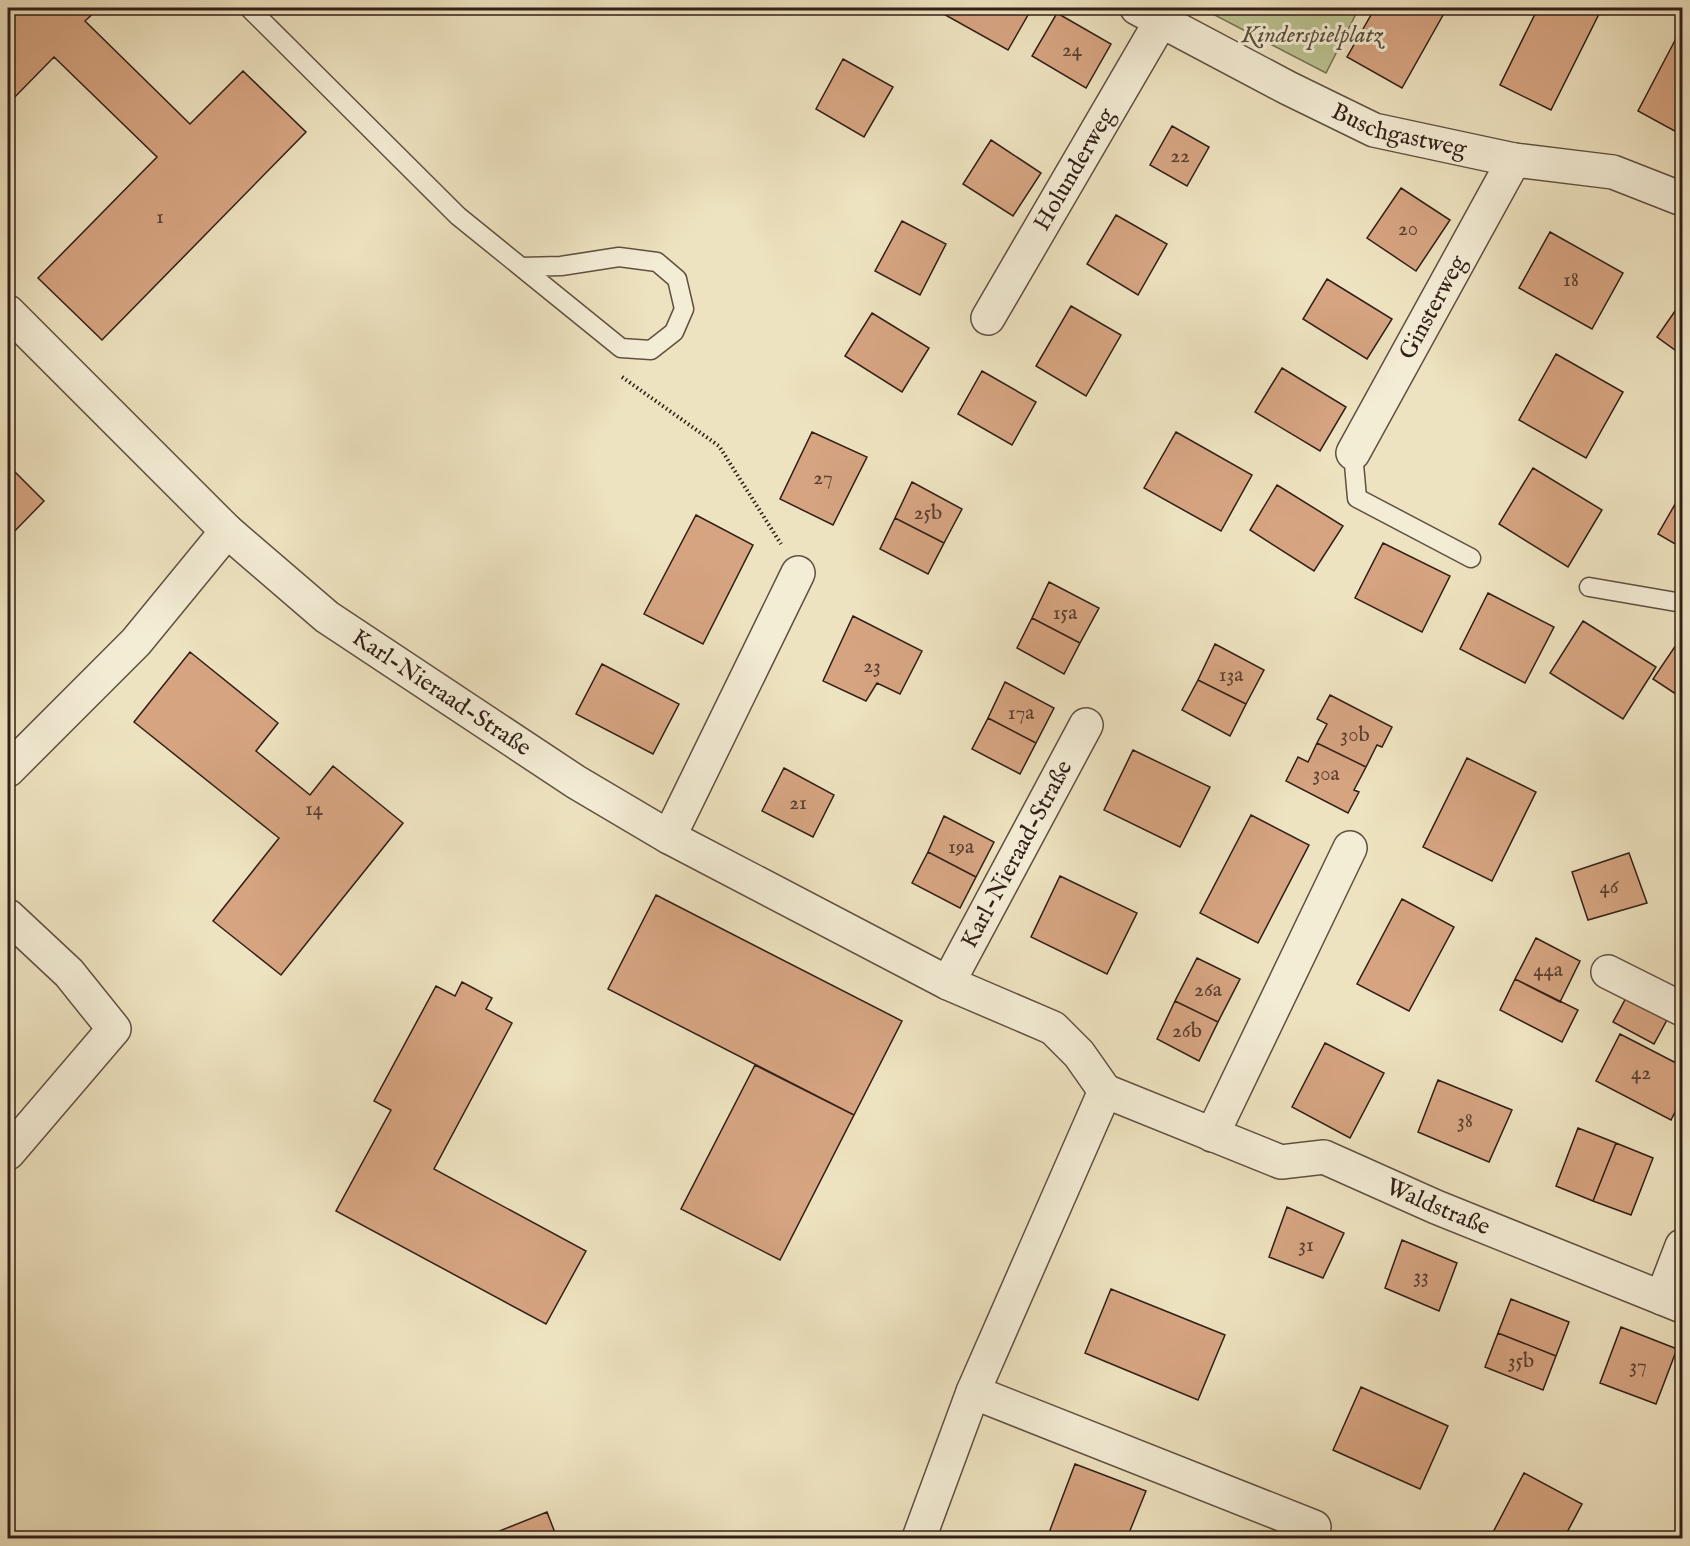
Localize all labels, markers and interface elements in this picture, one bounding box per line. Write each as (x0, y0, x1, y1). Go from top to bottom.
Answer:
park label: Kinderspielplatz (1241, 20, 1385, 51)
house number: 24 (1062, 37, 1083, 64)
street label: Buschgastweg (1326, 96, 1470, 165)
street label: Holunderweg (1027, 101, 1123, 236)
house number: 22 (1170, 143, 1190, 170)
house number: 1 (156, 204, 164, 231)
house number: 20 (1398, 216, 1418, 243)
street label: Ginsterweg (1392, 249, 1475, 365)
house number: 18 (1563, 267, 1579, 294)
house number: 27 (813, 465, 833, 492)
house number: 25b (914, 500, 942, 527)
house number: 15a (1053, 600, 1078, 627)
street label: Karl-Nieraad-Straße (346, 622, 537, 763)
house number: 23 (863, 653, 881, 680)
house number: 13a (1219, 662, 1244, 689)
house number: 17a (1008, 700, 1035, 727)
house number: 30b (1340, 722, 1370, 749)
street label: Karl-Nieraad-Straße (954, 755, 1080, 954)
house number: 30a (1312, 761, 1341, 788)
house number: 21 (789, 790, 807, 817)
house number: 14 (305, 796, 324, 823)
house number: 19a (948, 834, 975, 861)
house number: 46 (1599, 874, 1620, 901)
house number: 44a (1533, 957, 1564, 984)
house number: 26a (1194, 977, 1223, 1004)
house number: 26b (1172, 1018, 1202, 1045)
house number: 42 (1631, 1060, 1651, 1087)
house number: 38 (1457, 1108, 1473, 1135)
street label: Waldstraße (1381, 1171, 1495, 1243)
house number: 31 (1298, 1232, 1314, 1259)
house number: 33 (1413, 1263, 1429, 1290)
house number: 35b (1508, 1348, 1534, 1375)
house number: 37 (1629, 1353, 1647, 1380)

